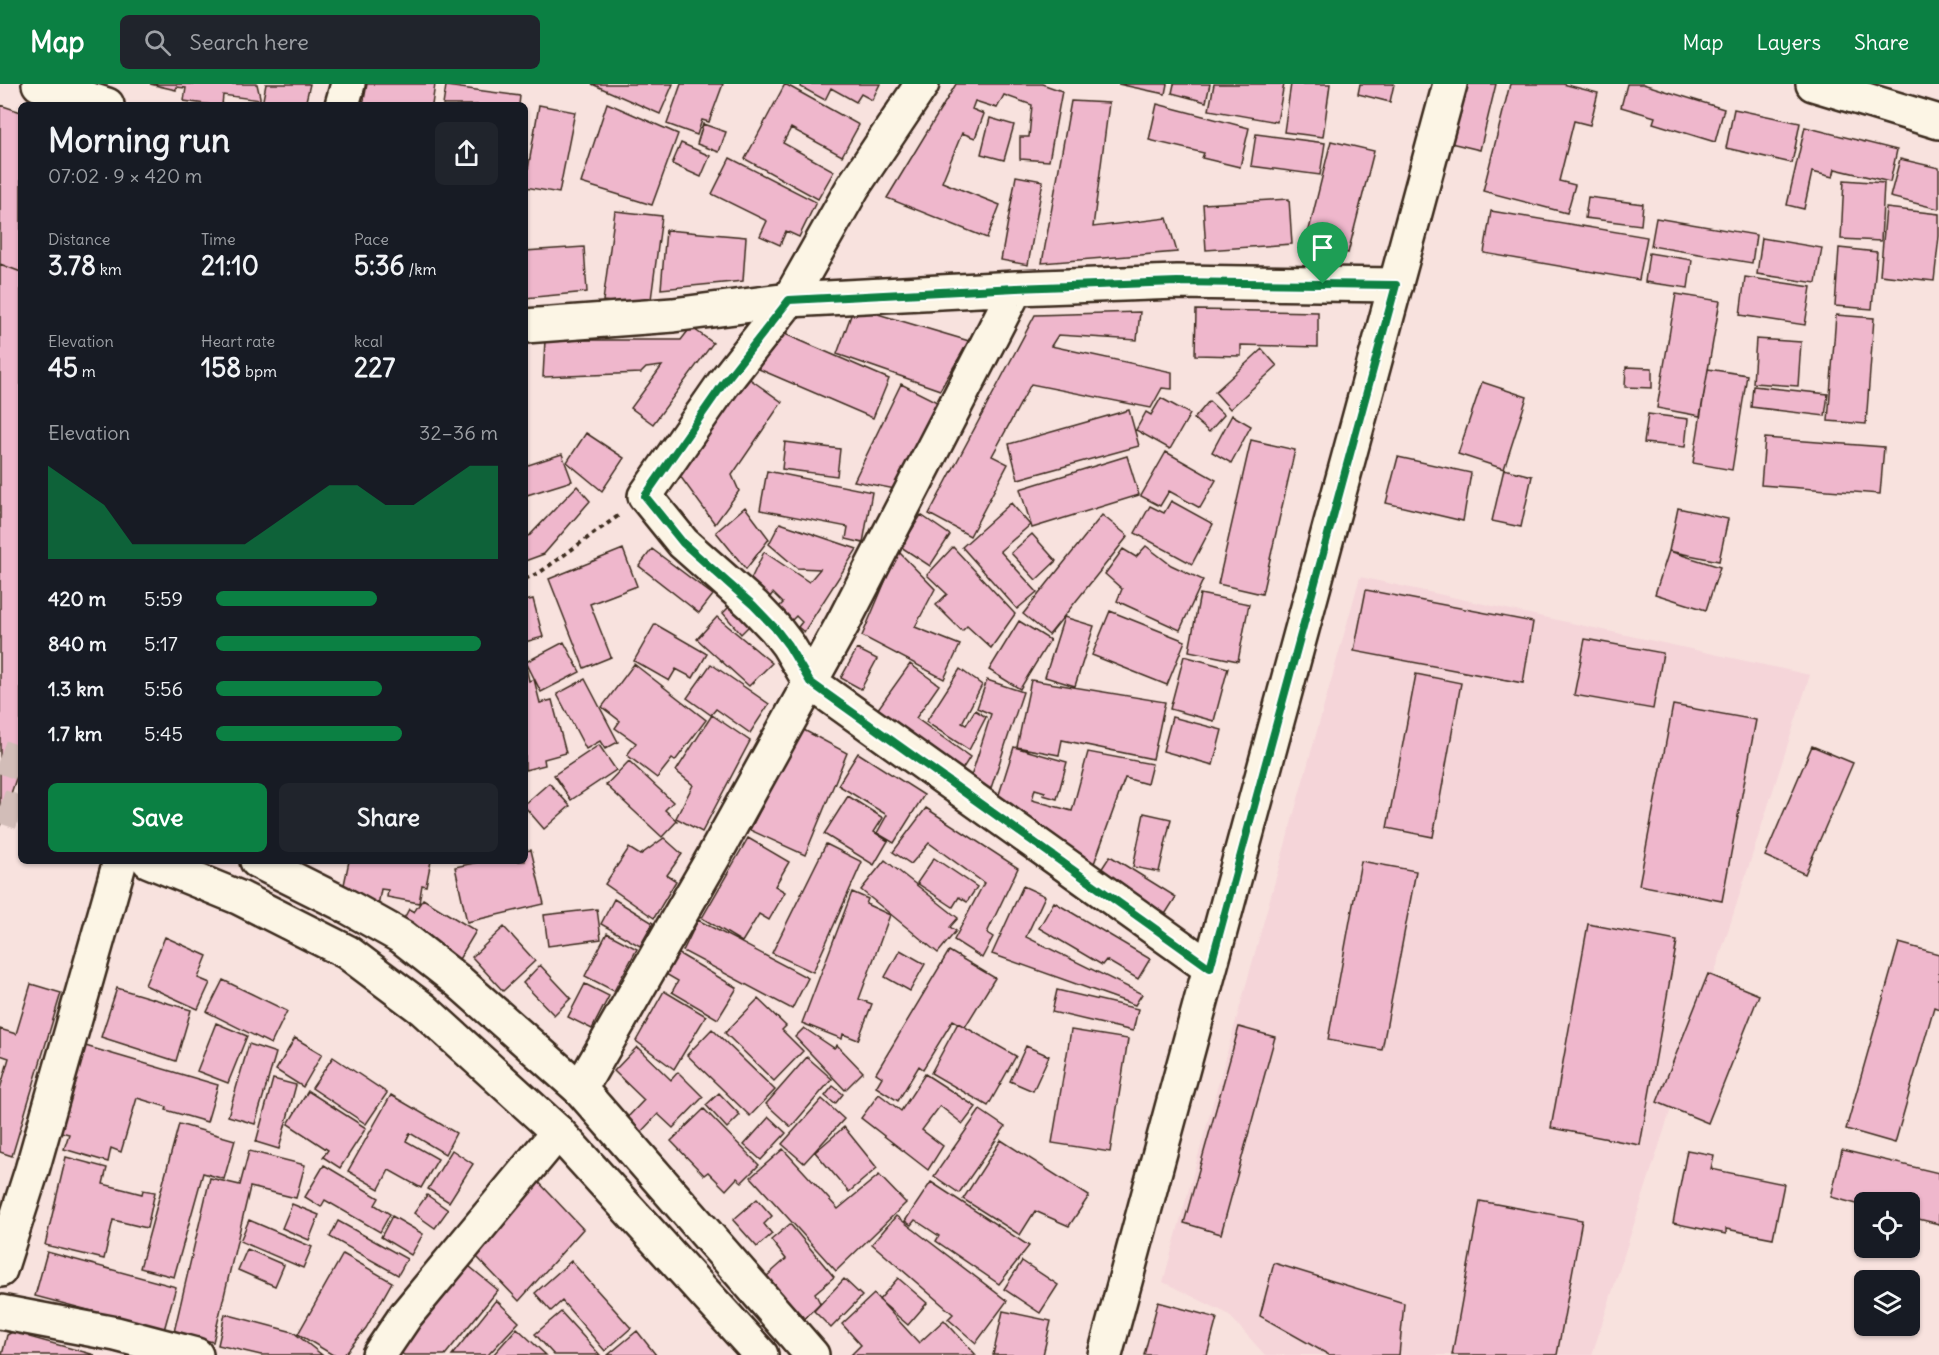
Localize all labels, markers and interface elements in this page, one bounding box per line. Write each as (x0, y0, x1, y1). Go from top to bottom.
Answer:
search box (120, 15, 540, 69)
text: Map (30, 24, 84, 60)
icon: search (141, 26, 174, 59)
text: Search here (189, 28, 309, 56)
text: Map (1683, 29, 1723, 56)
text: Layers (1756, 29, 1821, 56)
text: Share (1854, 29, 1909, 56)
text: Morning run (48, 119, 230, 161)
button: share (435, 122, 498, 185)
text: 07:02 · 9 × 420 m (48, 163, 202, 188)
pin (1297, 222, 1348, 284)
text: Distance (48, 229, 110, 249)
text: Time (201, 229, 236, 249)
text: Pace (354, 229, 389, 249)
icon: arrive (1306, 231, 1339, 264)
text: 3.78 (48, 249, 96, 282)
text: 21:10 (201, 249, 259, 282)
text: 5:36 (354, 249, 405, 282)
text: km (96, 259, 122, 279)
text: /km (405, 259, 436, 279)
text: Elevation (48, 331, 114, 351)
text: Heart rate (201, 331, 275, 351)
text: kcal (354, 331, 383, 351)
text: 45 (48, 351, 78, 384)
text: 158 (201, 351, 241, 384)
text: 227 (354, 351, 395, 384)
text: m (78, 361, 96, 381)
text: bpm (241, 361, 277, 381)
text: Elevation (48, 420, 130, 445)
text: 32–36 m (419, 420, 498, 445)
text: 420 m (48, 586, 106, 611)
text: 5:59 (144, 586, 183, 611)
text: 840 m (48, 631, 107, 656)
text: 5:17 (144, 631, 178, 656)
text: 1.3 km (48, 676, 104, 701)
text: 5:56 (144, 676, 183, 701)
text: 1.7 km (48, 721, 102, 746)
text: 5:45 (144, 721, 183, 746)
button: Save (48, 783, 267, 852)
button: Share (279, 783, 498, 852)
map controls (1854, 1192, 1920, 1336)
button: locate (1854, 1192, 1920, 1258)
button: layers (1854, 1270, 1920, 1336)

